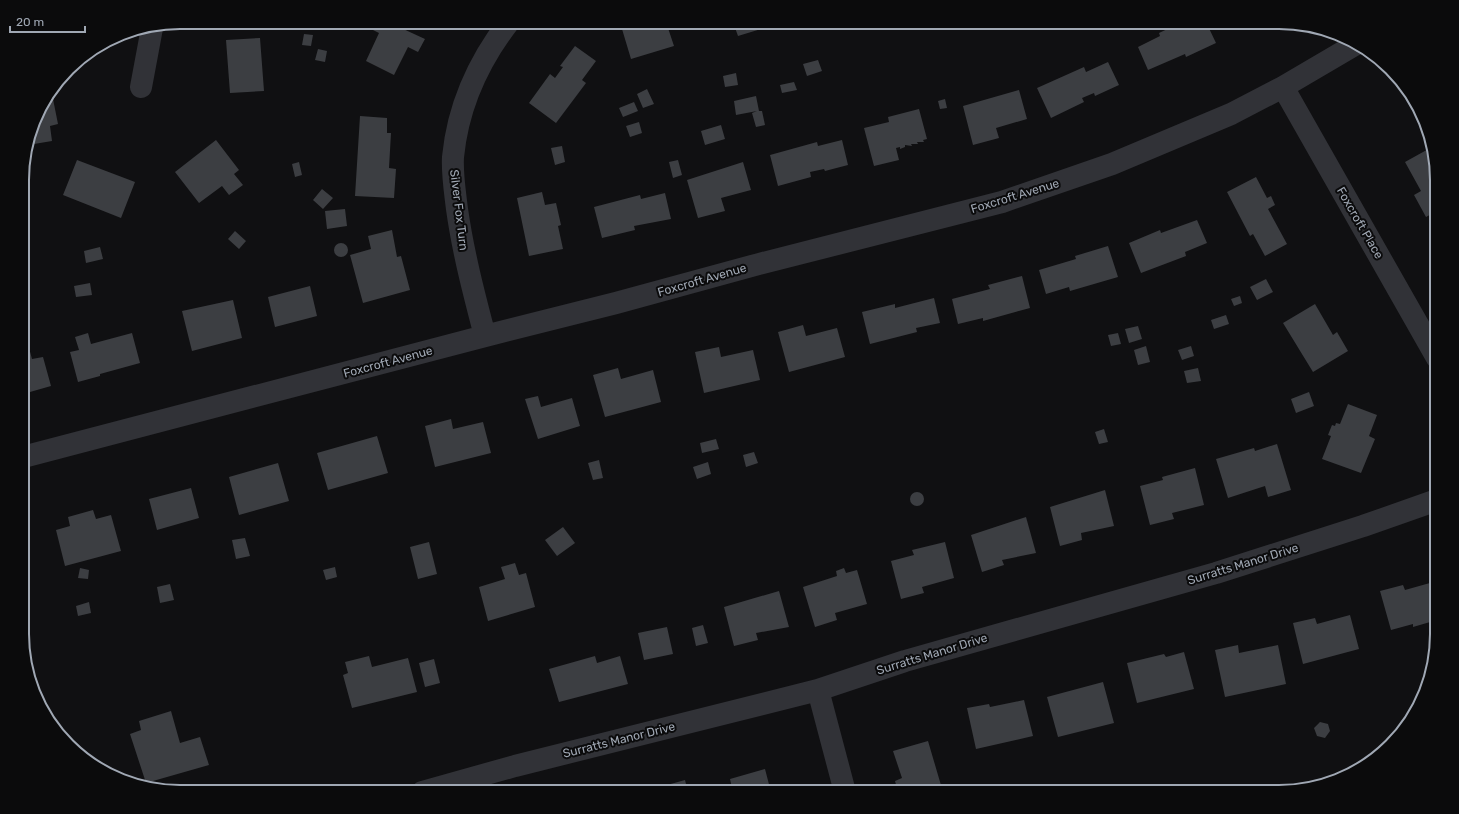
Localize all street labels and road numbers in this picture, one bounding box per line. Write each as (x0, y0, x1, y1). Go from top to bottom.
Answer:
street label: Silver Fox Turn (447, 169, 471, 251)
street label: Foxcroft Avenue (969, 176, 1061, 216)
street label: Foxcroft Place (1334, 185, 1386, 262)
street label: Foxcroft Avenue (656, 261, 748, 299)
street label: Foxcroft Avenue (342, 343, 434, 381)
street label: Surratts Manor Drive (1186, 540, 1300, 588)
street label: Surratts Manor Drive (875, 630, 989, 678)
street label: Surratts Manor Drive (561, 719, 677, 761)

